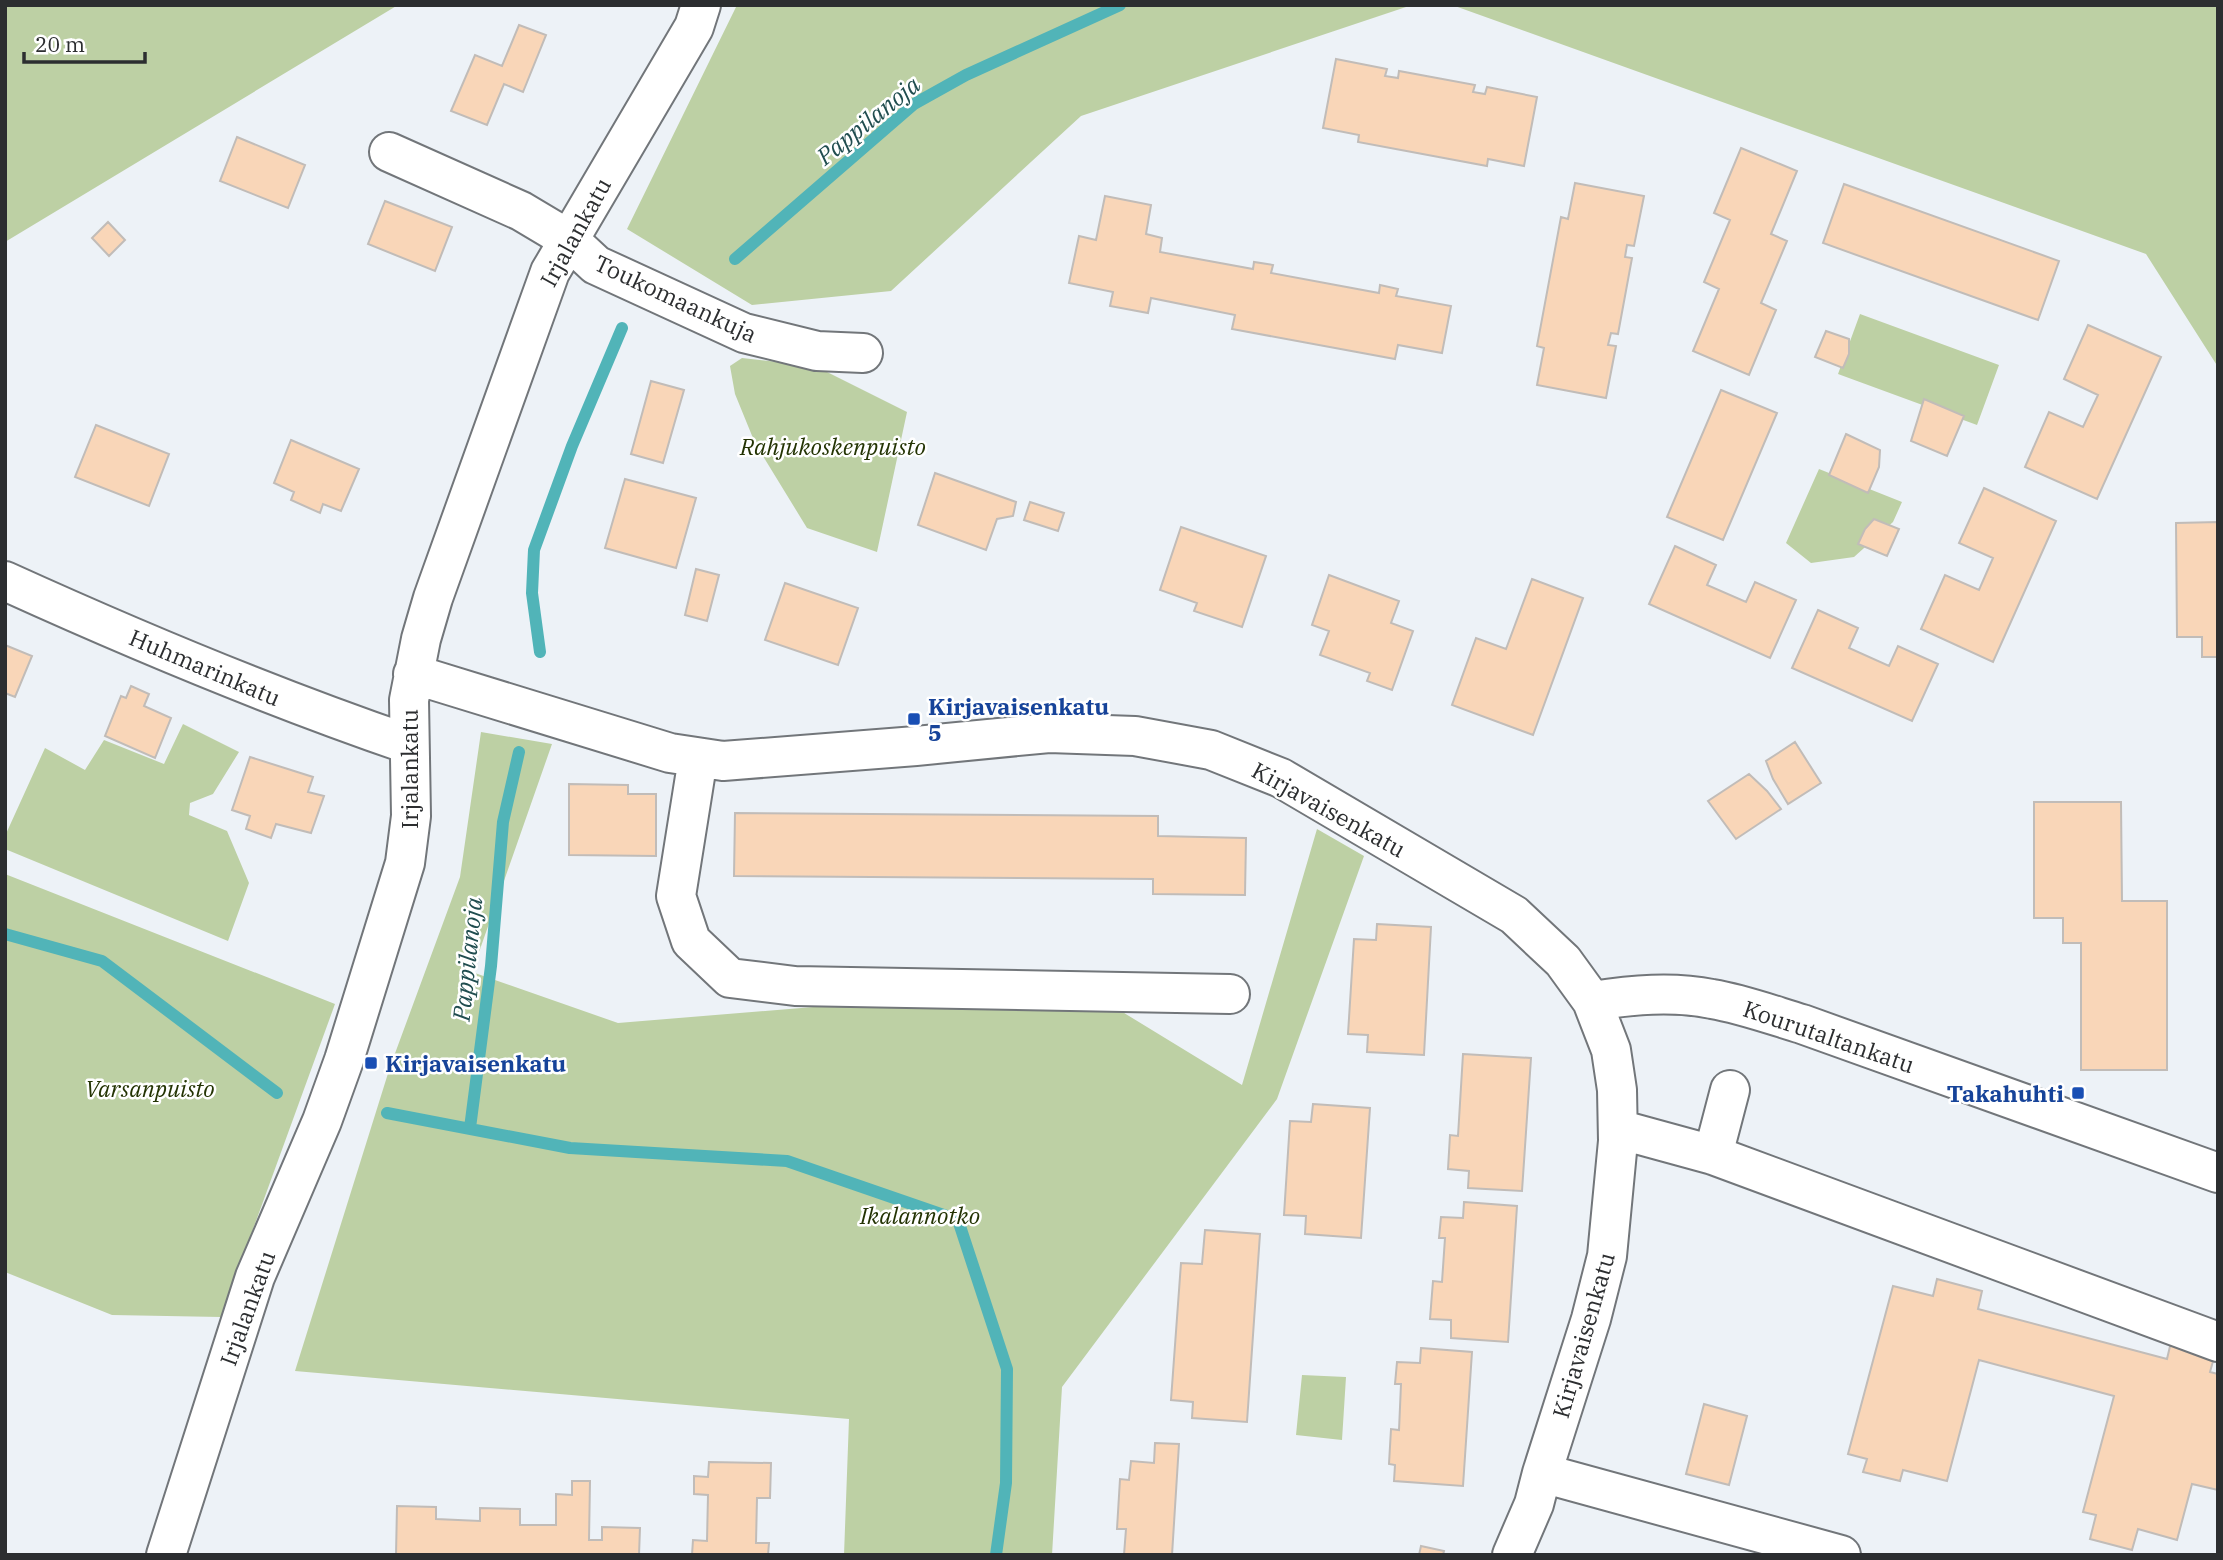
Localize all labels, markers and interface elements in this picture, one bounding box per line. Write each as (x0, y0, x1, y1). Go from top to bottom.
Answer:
scale bar (24, 21, 145, 65)
text: 20 m (35, 30, 85, 58)
water label: Pappilanoja (809, 68, 926, 172)
street label: Irjalankatu (533, 172, 617, 292)
street label: Toukomaankuja (590, 247, 762, 349)
park label: Rahjukoskenpuisto (739, 431, 926, 461)
street label: Huhmarinkatu (125, 622, 285, 712)
place label: Kirjavaisenkatu 5 (928, 691, 1109, 747)
street label: Irjalankatu (394, 709, 424, 829)
marker: Kirjavaisenkatu 5 (906, 711, 922, 727)
street label: Kirjavaisenkatu (1247, 754, 1411, 864)
water label: Pappilanoja (444, 895, 489, 1024)
street label: Kourutaltankatu (1740, 993, 1918, 1079)
place label: Kirjavaisenkatu (385, 1048, 566, 1078)
marker: Kirjavaisenkatu (363, 1055, 379, 1071)
park label: Varsanpuisto (85, 1073, 215, 1103)
place label: Takahuhti (1947, 1078, 2064, 1108)
marker: Takahuhti (2070, 1085, 2086, 1101)
park label: Ikalannotko (859, 1200, 980, 1230)
street label: Irjalankatu (212, 1247, 282, 1369)
street label: Kirjavaisenkatu (1545, 1249, 1621, 1421)

